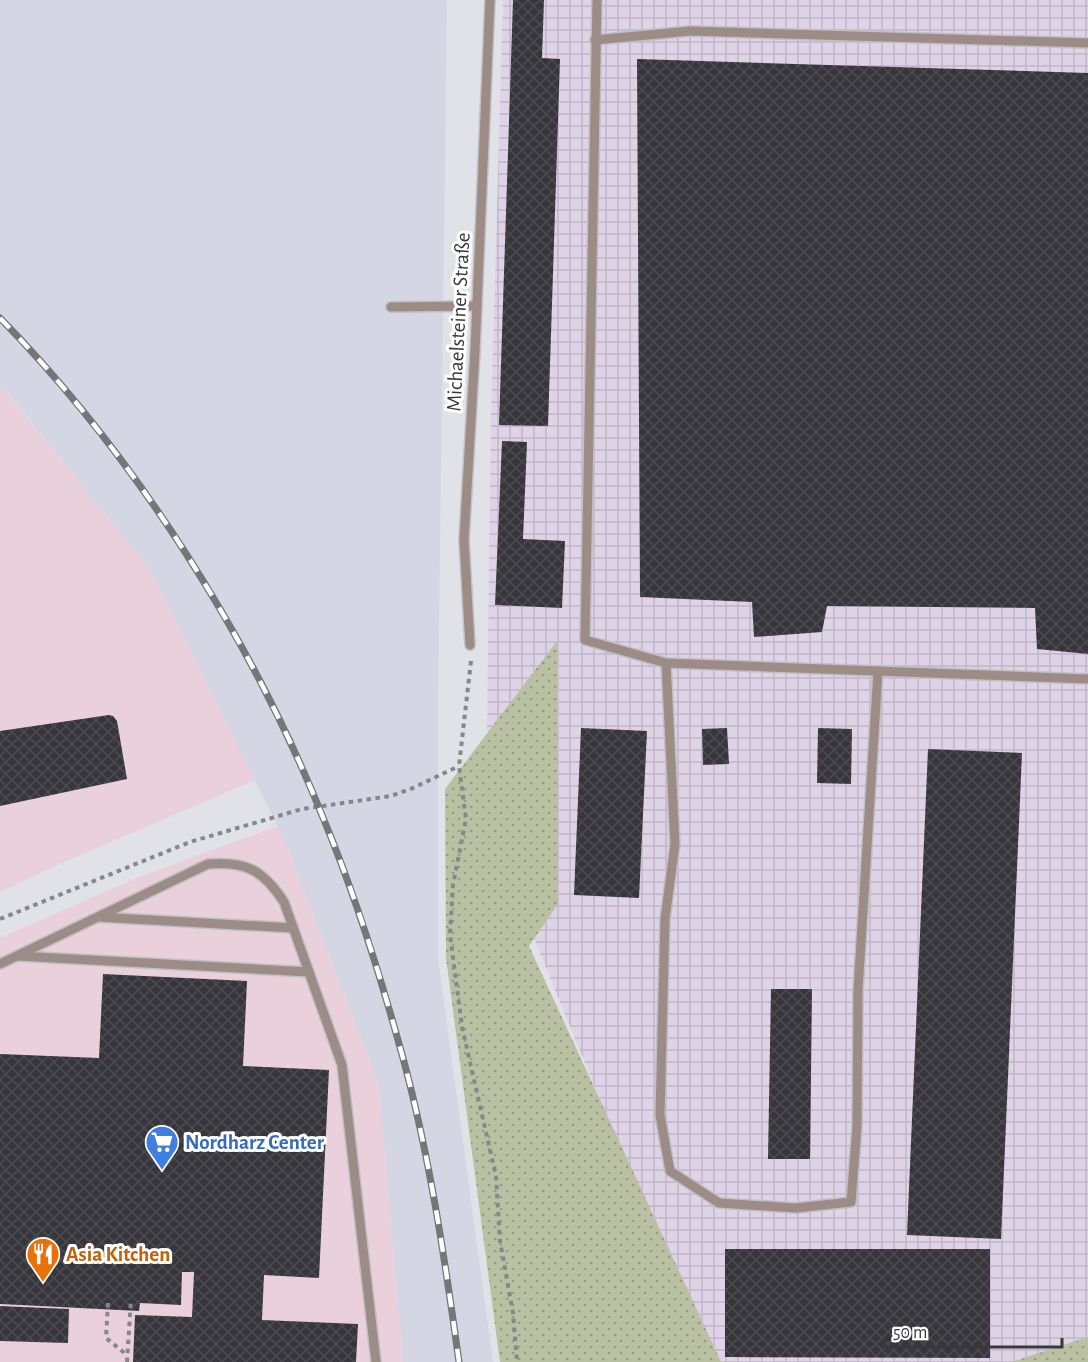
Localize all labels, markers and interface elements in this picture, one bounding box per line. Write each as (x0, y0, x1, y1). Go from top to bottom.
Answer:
street label: Michaelsteiner Straße (443, 232, 474, 412)
supermarket icon: Nordharz Center (144, 1124, 180, 1171)
place label: Nordharz Center (185, 1132, 325, 1153)
restaurant icon: Asia Kitchen (25, 1236, 61, 1283)
place label: Asia Kitchen (66, 1244, 170, 1265)
scale bar (884, 1311, 1062, 1349)
text: 50 m (893, 1324, 927, 1342)

